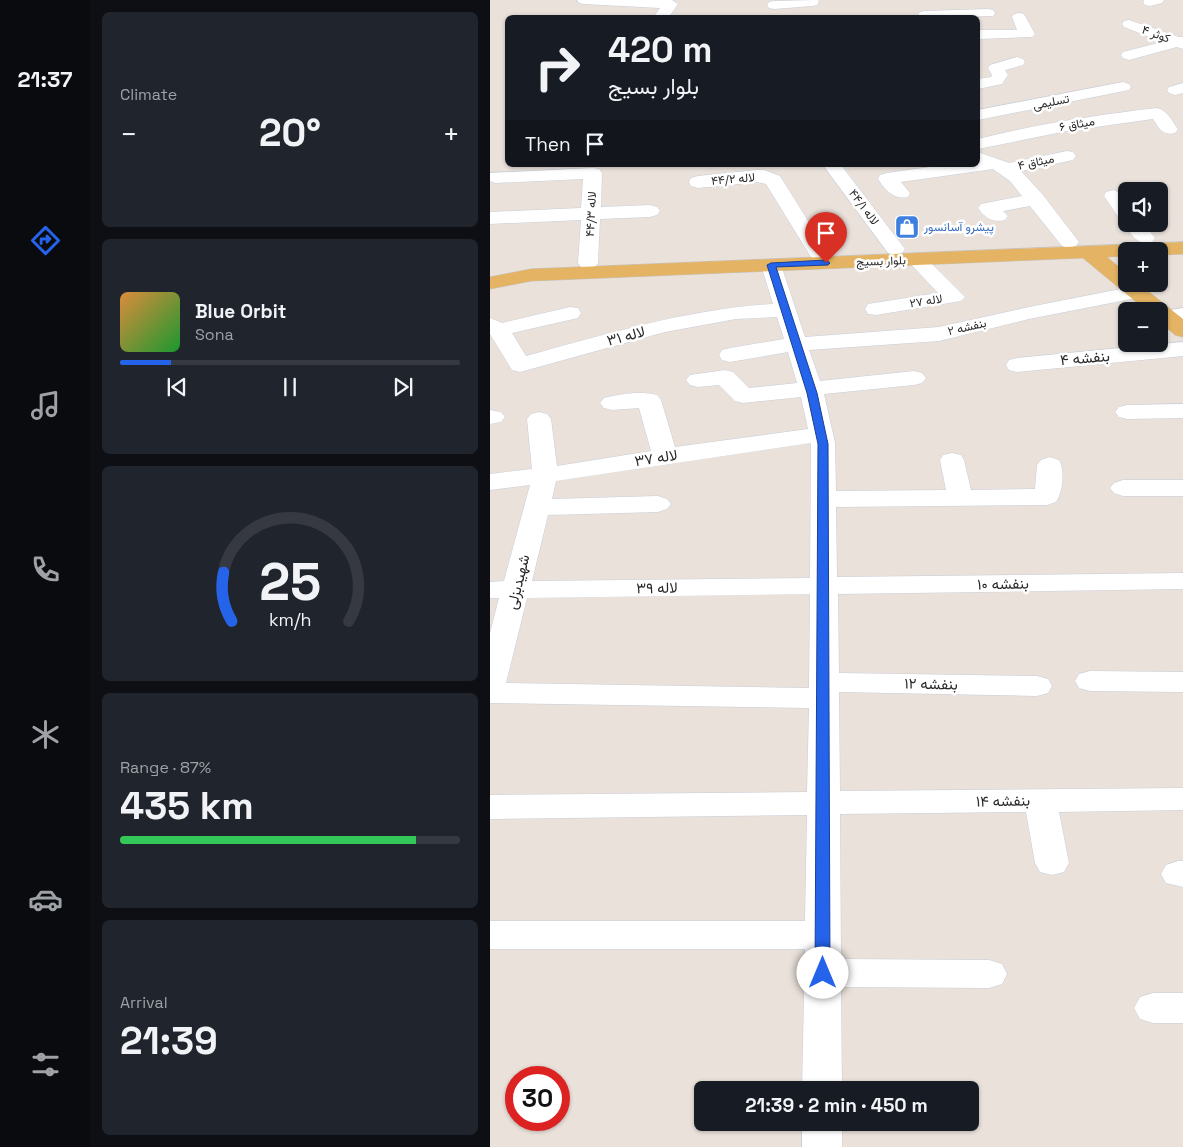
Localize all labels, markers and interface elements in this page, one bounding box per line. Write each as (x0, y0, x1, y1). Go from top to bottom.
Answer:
street label: کوثر ۴ (1140, 22, 1172, 46)
text: 420 m (608, 28, 713, 72)
icon: right (525, 35, 590, 100)
text: 21:37 (17, 65, 73, 93)
text: بلوار بسیج (608, 72, 699, 100)
text: Climate (120, 84, 177, 105)
street label: تسلیمی (1031, 91, 1071, 113)
text: 20° (259, 109, 321, 157)
street label: میثاق ۶ (1058, 113, 1096, 135)
text: − (120, 116, 137, 152)
text: + (443, 116, 460, 152)
icon: arrive (581, 130, 609, 158)
text: Then (525, 132, 571, 157)
street label: میثاق ۴ (1016, 150, 1056, 174)
street label: لاله ۴۴/۲ (710, 169, 756, 189)
map controls (1118, 182, 1168, 352)
button: sound (1118, 182, 1168, 232)
street label: لاله ۴۴/۱ (845, 186, 883, 228)
street label: لاله ۴۴/۳ (582, 191, 600, 237)
pin (805, 212, 847, 263)
shop icon: پیشرو آسانسور (894, 214, 920, 240)
icon: arrive (812, 219, 840, 247)
place label: پیشرو آسانسور (923, 219, 994, 235)
icon: directions (28, 223, 63, 258)
button: + (1118, 242, 1168, 292)
street label: بلوار بسیج (856, 252, 906, 271)
street label: لاله ۲۷ (908, 291, 944, 311)
text: Blue Orbit (195, 299, 286, 324)
button: − (1118, 302, 1168, 352)
street label: بنفشه ۲ (946, 315, 988, 339)
street label: لاله ۳۱ (605, 321, 647, 350)
text: Sona (195, 324, 234, 345)
street label: بنفشه ۴ (1059, 346, 1111, 369)
icon: previous (163, 373, 191, 401)
icon: pause (276, 373, 304, 401)
icon: next (389, 373, 417, 401)
icon: music (28, 388, 63, 423)
street label: لاله ۳۷ (633, 445, 679, 470)
text: 25 (259, 549, 321, 615)
icon: phone (28, 552, 63, 587)
street label: شهیدبزلی (502, 552, 535, 612)
street label: بنفشه ۱۰ (977, 574, 1029, 593)
street label: لاله ۳۹ (636, 578, 678, 597)
text: km/h (269, 608, 311, 631)
street label: بنفشه ۱۲ (904, 674, 958, 693)
icon: climate (28, 717, 63, 752)
text: Range · 87% (120, 757, 211, 778)
text: 435 km (120, 782, 254, 830)
street label: بنفشه ۱۴ (976, 791, 1030, 810)
icon: car (28, 882, 63, 917)
position arrow (796, 946, 848, 998)
text: Arrival (120, 992, 168, 1013)
text: 21:39 (120, 1017, 218, 1065)
icon: filters (28, 1047, 63, 1082)
speed limit sign: 30 (505, 1066, 570, 1131)
text: 21:39 · 2 min · 450 m (745, 1093, 928, 1118)

